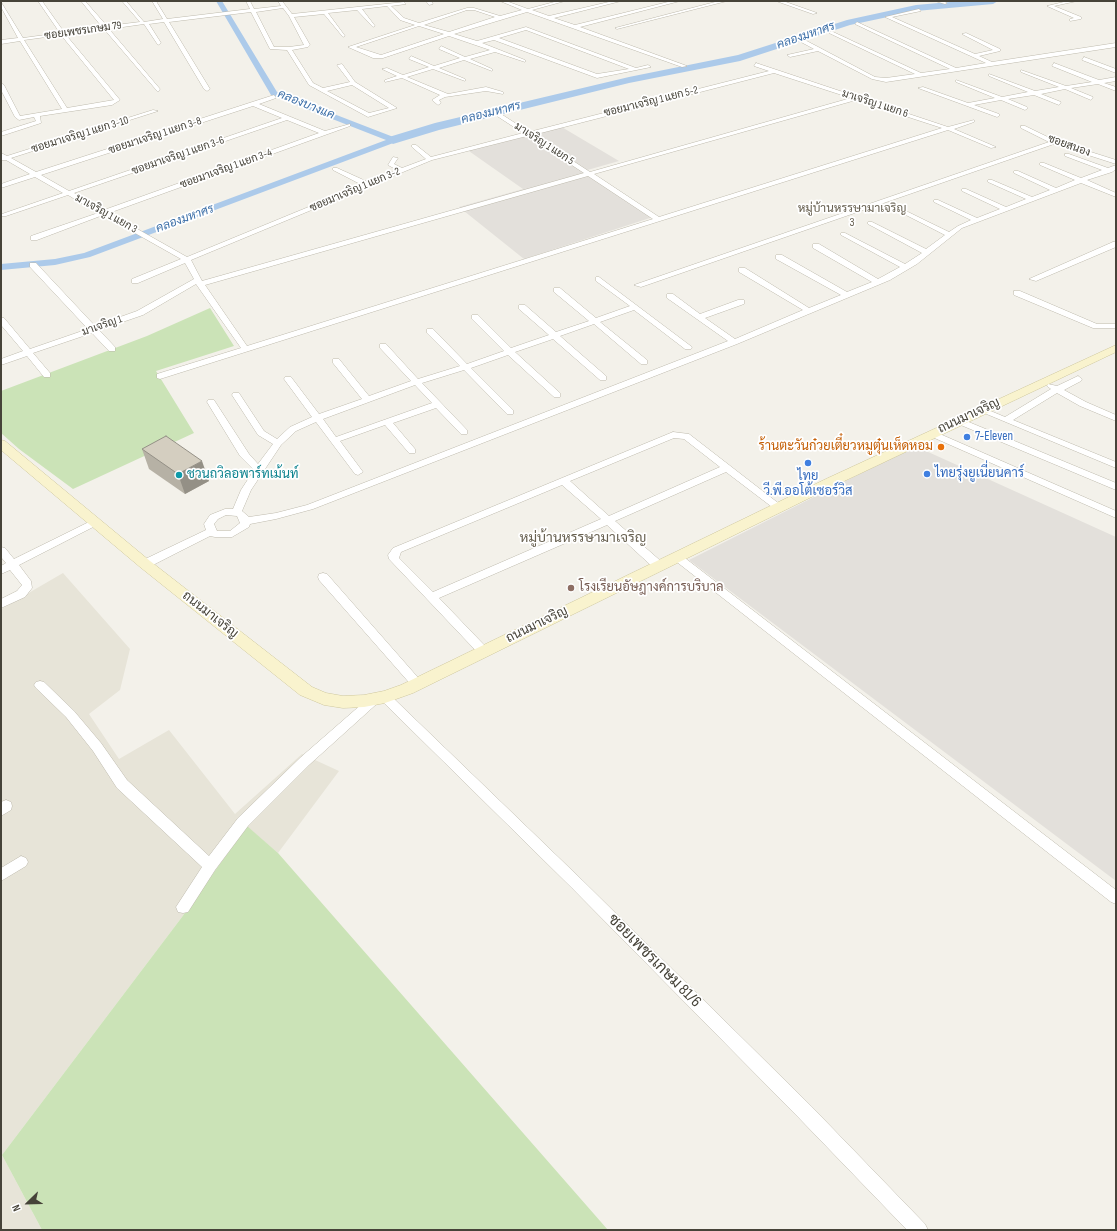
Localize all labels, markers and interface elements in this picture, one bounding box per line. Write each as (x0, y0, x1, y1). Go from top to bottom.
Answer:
street label: ซอยเพชรเกษม 79 (44, 19, 122, 43)
water label: คลองมหาศร (775, 19, 837, 53)
street label: ซอยมาเจริญ 1 แยก 5-2 (602, 84, 700, 120)
water label: คลองบางแค (276, 87, 336, 123)
street label: มาเจริญ 1 แยก 6 (840, 87, 910, 121)
water label: คลองมหาศร (460, 99, 522, 127)
street label: ซอยมาเจริญ 1 แยก 3-10 (30, 114, 130, 156)
street label: ซอยมาเจริญ 1 แยก 3-8 (107, 115, 203, 157)
street label: มาเจริญ 1 แยก 5 (512, 120, 576, 168)
street label: ซอยสนอง (1046, 132, 1092, 160)
street label: ซอยมาเจริญ 1 แยก 3-6 (130, 134, 226, 178)
street label: ซอยมาเจริญ 1 แยก 3-4 (178, 146, 274, 192)
street label: ซอยมาเจริญ 1 แยก 3-2 (308, 165, 402, 215)
street label: มาเจริญ 1 แยก 3 (73, 192, 139, 236)
water label: คลองมหาศร (154, 202, 216, 236)
district label: หมู่บ้านหรรษามาเจริญ 3 (798, 202, 906, 230)
street label: มาเจริญ 1 (80, 313, 124, 339)
street label: ถนนมาเจริญ (935, 395, 1003, 437)
place label: 7-Eleven (975, 429, 1013, 445)
marker: 7-Eleven (962, 432, 972, 442)
place label: ร้านตะวันก๋วยเตี๋ยวหมูตุ๋นเห็ดหอม (758, 439, 933, 455)
marker: ร้านตะวันก๋วยเตี๋ยวหมูตุ๋นเห็ดหอม (936, 442, 946, 452)
marker: ไทย วี.พี.ออโต้เซอร์วิส (803, 458, 813, 468)
place label: ไทยรุ่งยูเนี่ยนคาร์ (935, 466, 1024, 482)
place label: ชวนถวิลอพาร์ทเม้นท์ (187, 467, 299, 483)
place label: ไทย วี.พี.ออโต้เซอร์วิส (763, 469, 853, 500)
marker: ไทยรุ่งยูเนี่ยนคาร์ (922, 469, 932, 479)
marker: ชวนถวิลอพาร์ทเม้นท์ (174, 470, 184, 480)
district label: หมู่บ้านหรรษามาเจริญ (520, 530, 646, 546)
place label: โรงเรียนอัษฎางค์การบริบาล (579, 580, 724, 596)
marker: โรงเรียนอัษฎางค์การบริบาล (566, 583, 576, 593)
street label: ถนนมาเจริญ (179, 588, 241, 642)
street label: ถนนมาเจริญ (504, 603, 570, 647)
street label: ซอยเพชรเกษม 81/6 (603, 910, 705, 1012)
north arrow (8, 1183, 48, 1223)
text: N (9, 1203, 24, 1213)

